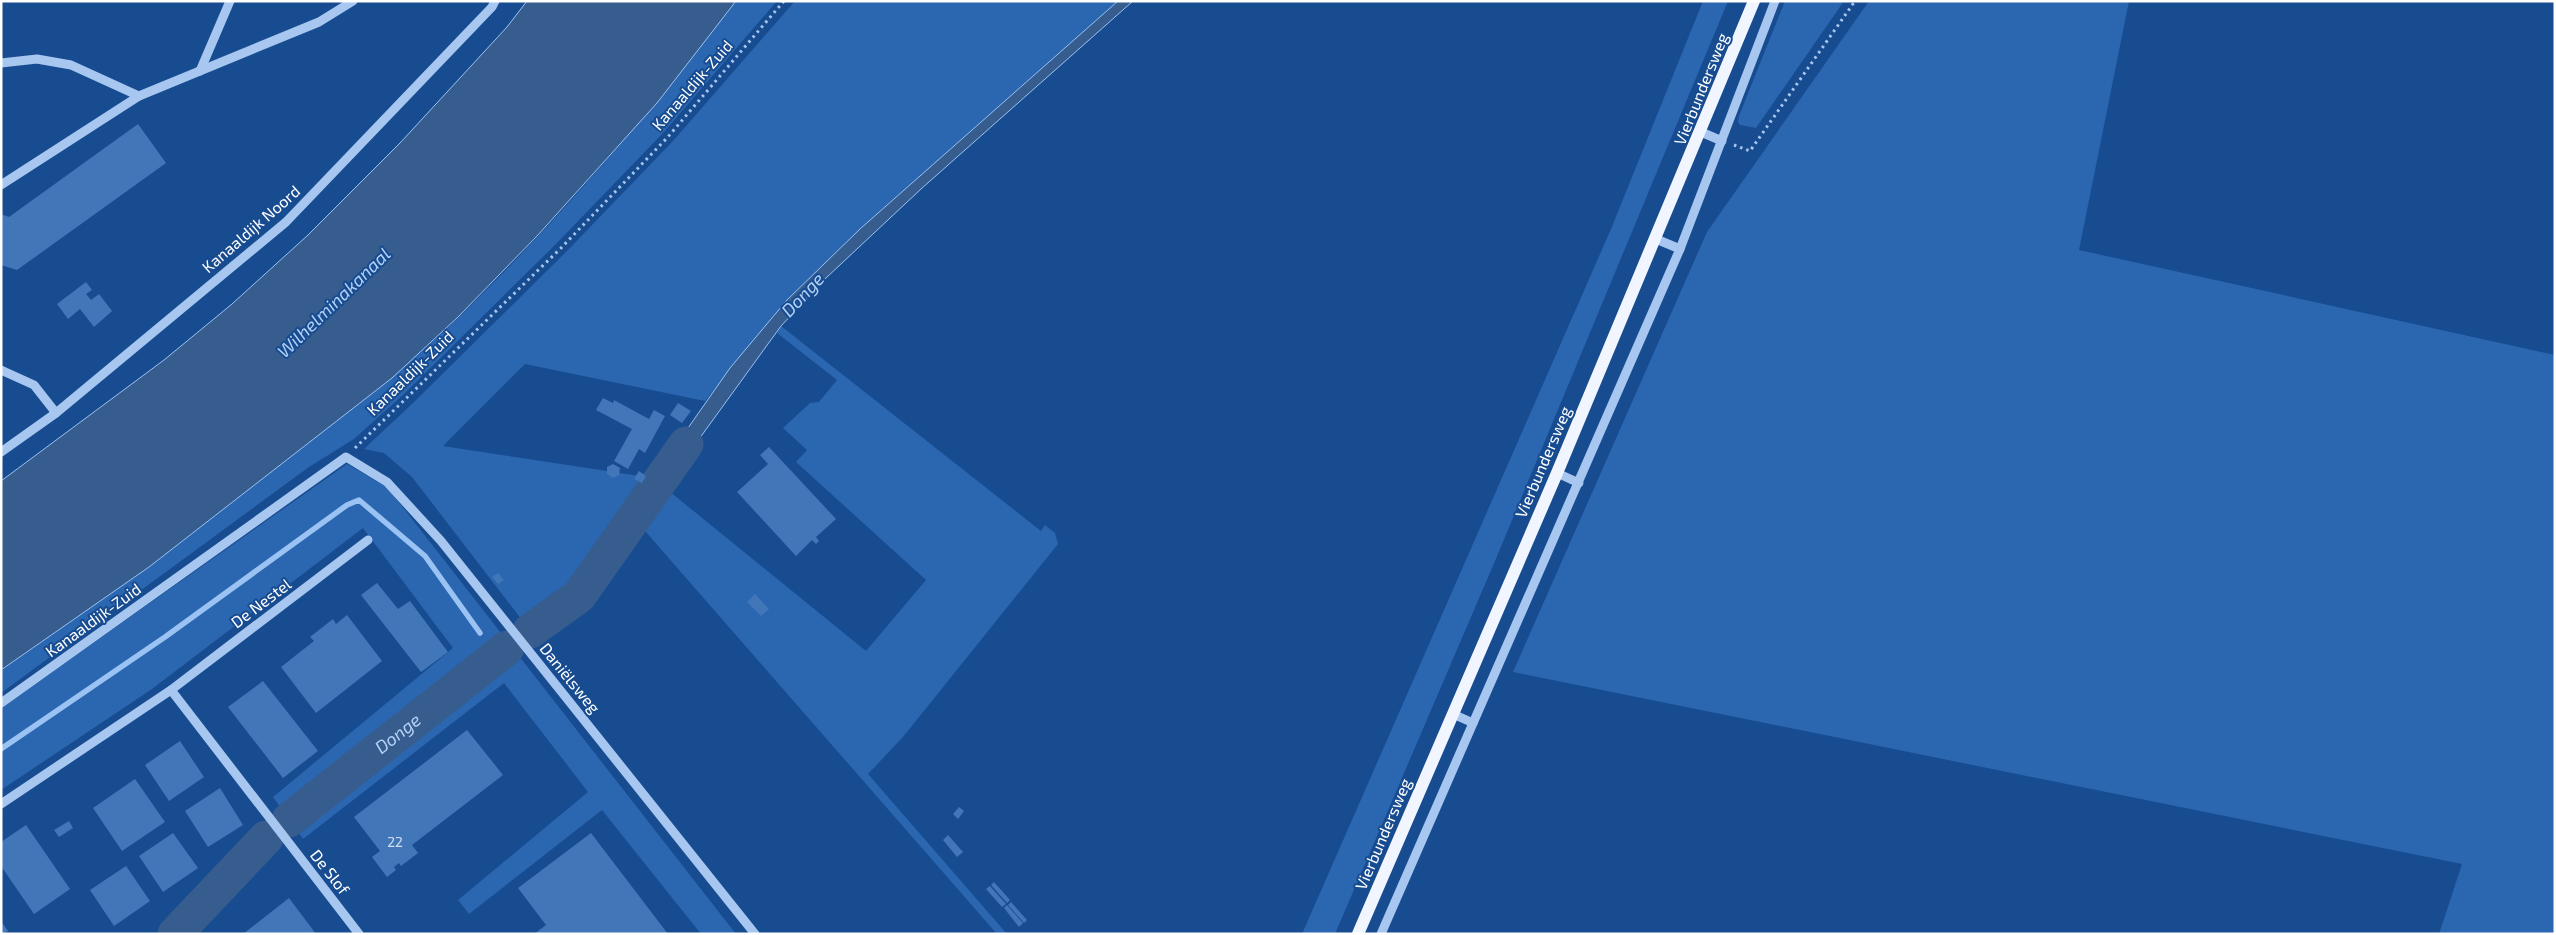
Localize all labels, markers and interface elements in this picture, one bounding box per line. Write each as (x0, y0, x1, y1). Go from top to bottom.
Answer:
street label: Vierbundersweg (1669, 30, 1732, 148)
street label: Kanaaldijk-Zuid (647, 36, 737, 134)
street label: Kanaaldijk Noord (198, 181, 304, 277)
water label: Wilhelminakanaal (272, 243, 394, 362)
water label: Donge (776, 267, 828, 321)
street label: Kanaaldijk-Zuid (362, 326, 458, 420)
street label: Vierbundersweg (1511, 403, 1575, 520)
street label: De Nestel (227, 574, 295, 631)
street label: Kanaaldijk-Zuid (41, 579, 145, 661)
street label: Daniëlsweg (536, 639, 604, 717)
water label: Donge (370, 708, 425, 758)
street label: Vierbundersweg (1351, 775, 1415, 892)
house number: 22 (387, 833, 403, 850)
street label: De Slof (307, 845, 354, 899)

